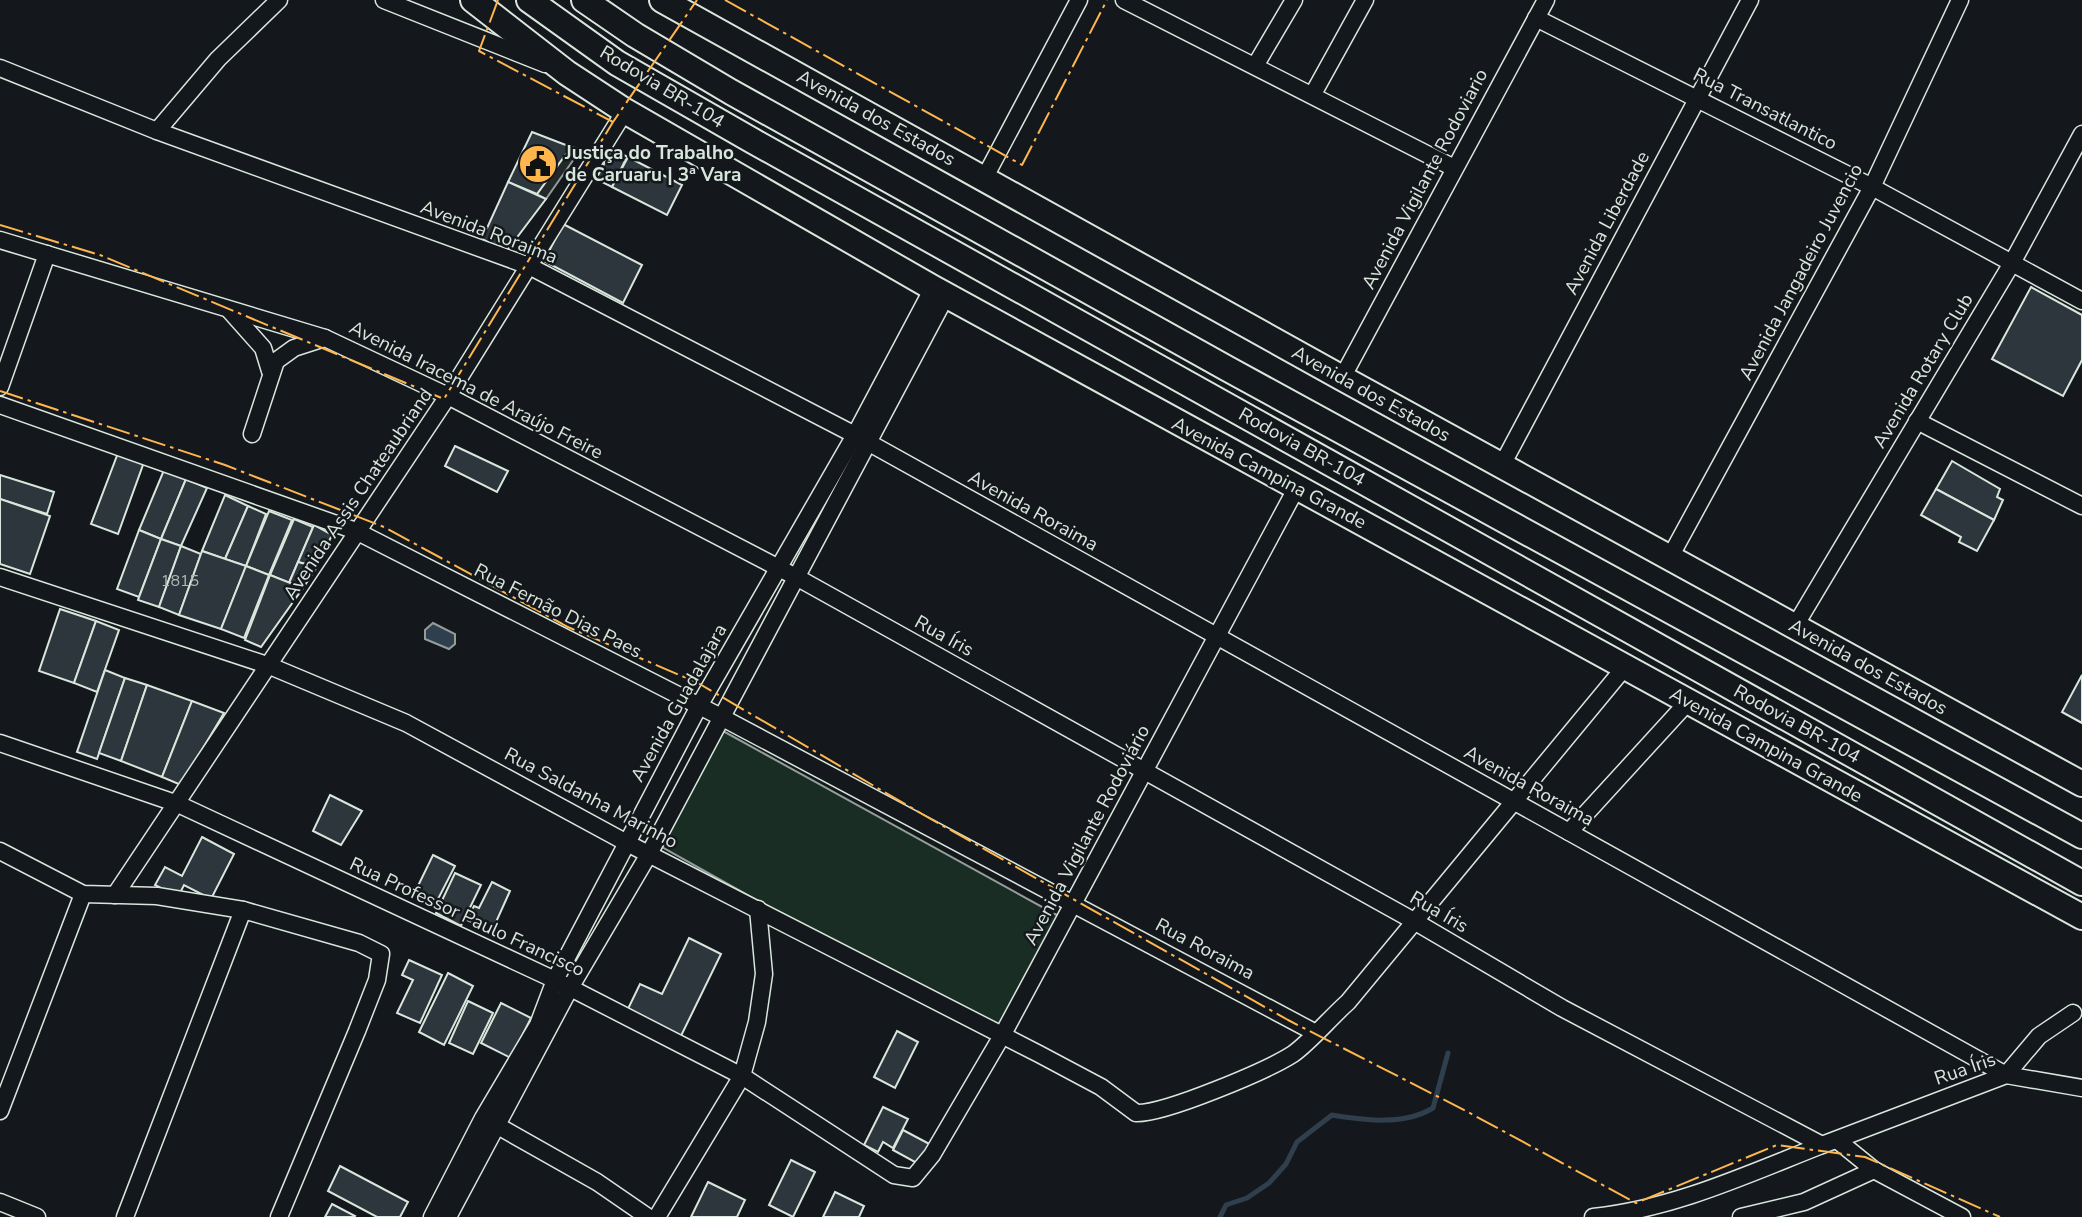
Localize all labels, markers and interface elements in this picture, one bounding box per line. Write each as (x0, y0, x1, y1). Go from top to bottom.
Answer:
street label: Rodovia BR-104 (595, 39, 729, 135)
street label: Rua Transatlantico (1689, 61, 1841, 157)
street label: Avenida dos Estados (792, 64, 960, 172)
street label: Avenida Vigilante Rodoviario (1356, 64, 1494, 294)
place label: Justiça do Trabalho de Caruaru | 3ª Vara (564, 140, 741, 188)
public building icon: Justiça do Trabalho de Caruaru | 3ª Vara (517, 143, 559, 185)
street label: Avenida Liberdade (1558, 147, 1656, 299)
street label: Avenida Jangadeiro Juvencio (1733, 159, 1869, 385)
street label: Avenida Roraima (417, 194, 561, 270)
street label: Avenida Rotary Club (1866, 289, 1980, 453)
street label: Avenida Iracema de Araújo Freire (345, 315, 607, 465)
street label: Avenida dos Estados (1287, 340, 1455, 448)
street label: Avenida Assis Chateaubriand (277, 383, 439, 605)
street label: Rodovia BR-104 (1234, 401, 1370, 493)
street label: Avenida Campina Grande (1167, 411, 1371, 535)
street label: Avenida Roraima (963, 465, 1103, 557)
street label: Rua Fernão Dias Paes (470, 557, 646, 665)
house number: 1815 (161, 570, 199, 592)
street label: Rua Íris (910, 609, 978, 663)
street label: Avenida dos Estados (1784, 613, 1952, 721)
street label: Avenida Guadalajara (625, 619, 733, 787)
street label: Rodovia BR-104 (1729, 678, 1865, 770)
street label: Avenida Campina Grande (1665, 681, 1867, 809)
street label: Avenida Vigilante Rodoviário (1018, 720, 1156, 950)
street label: Avenida Roraima (1459, 740, 1599, 832)
street label: Rua Saldanha Marinho (500, 741, 682, 855)
street label: Rua Professor Paulo Francisco (345, 851, 589, 983)
street label: Rua Íris (1405, 885, 1473, 939)
street label: Rua Roraima (1151, 912, 1259, 986)
street label: Rua Íris (1931, 1046, 1999, 1092)

